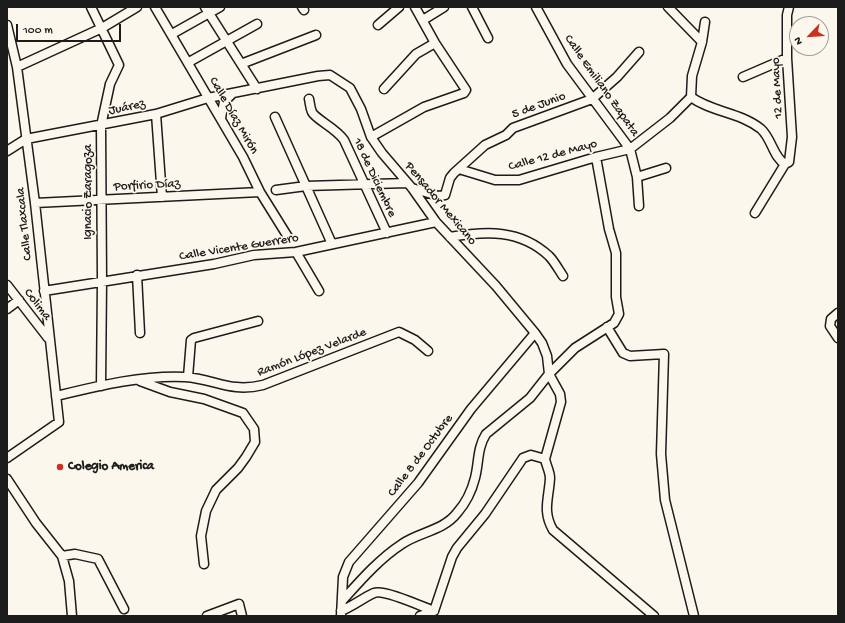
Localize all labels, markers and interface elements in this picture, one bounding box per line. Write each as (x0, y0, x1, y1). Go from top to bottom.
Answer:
scale bar (18, 16, 123, 42)
north arrow (789, 16, 829, 56)
text: 100 m (23, 24, 53, 38)
street label: Calle Emiliano Zapata (560, 32, 642, 140)
text: N (792, 35, 806, 46)
street label: 12 de Mayo (769, 57, 787, 119)
street label: Calle Díaz Mirón (205, 75, 261, 157)
street label: 5 de Junio (510, 89, 568, 123)
street label: Juárez (107, 96, 147, 120)
street label: 18 de Diciembre (349, 136, 399, 220)
street label: Calle 12 de Mayo (507, 137, 599, 175)
street label: Ignacio Zaragoza (81, 144, 97, 240)
street label: Pensador Mexicano (401, 159, 479, 249)
street label: Porfirio Díaz (113, 176, 181, 196)
street label: Calle Tlaxcala (13, 187, 37, 261)
street label: Calle Vicente Guerrero (178, 231, 300, 265)
street label: Colima (20, 286, 54, 324)
street label: Ramón López Velarde (255, 325, 369, 381)
street label: Calle 8 de Octubre (385, 412, 457, 500)
place label: Colegio America (68, 459, 154, 475)
marker: Colegio America (55, 462, 65, 472)

